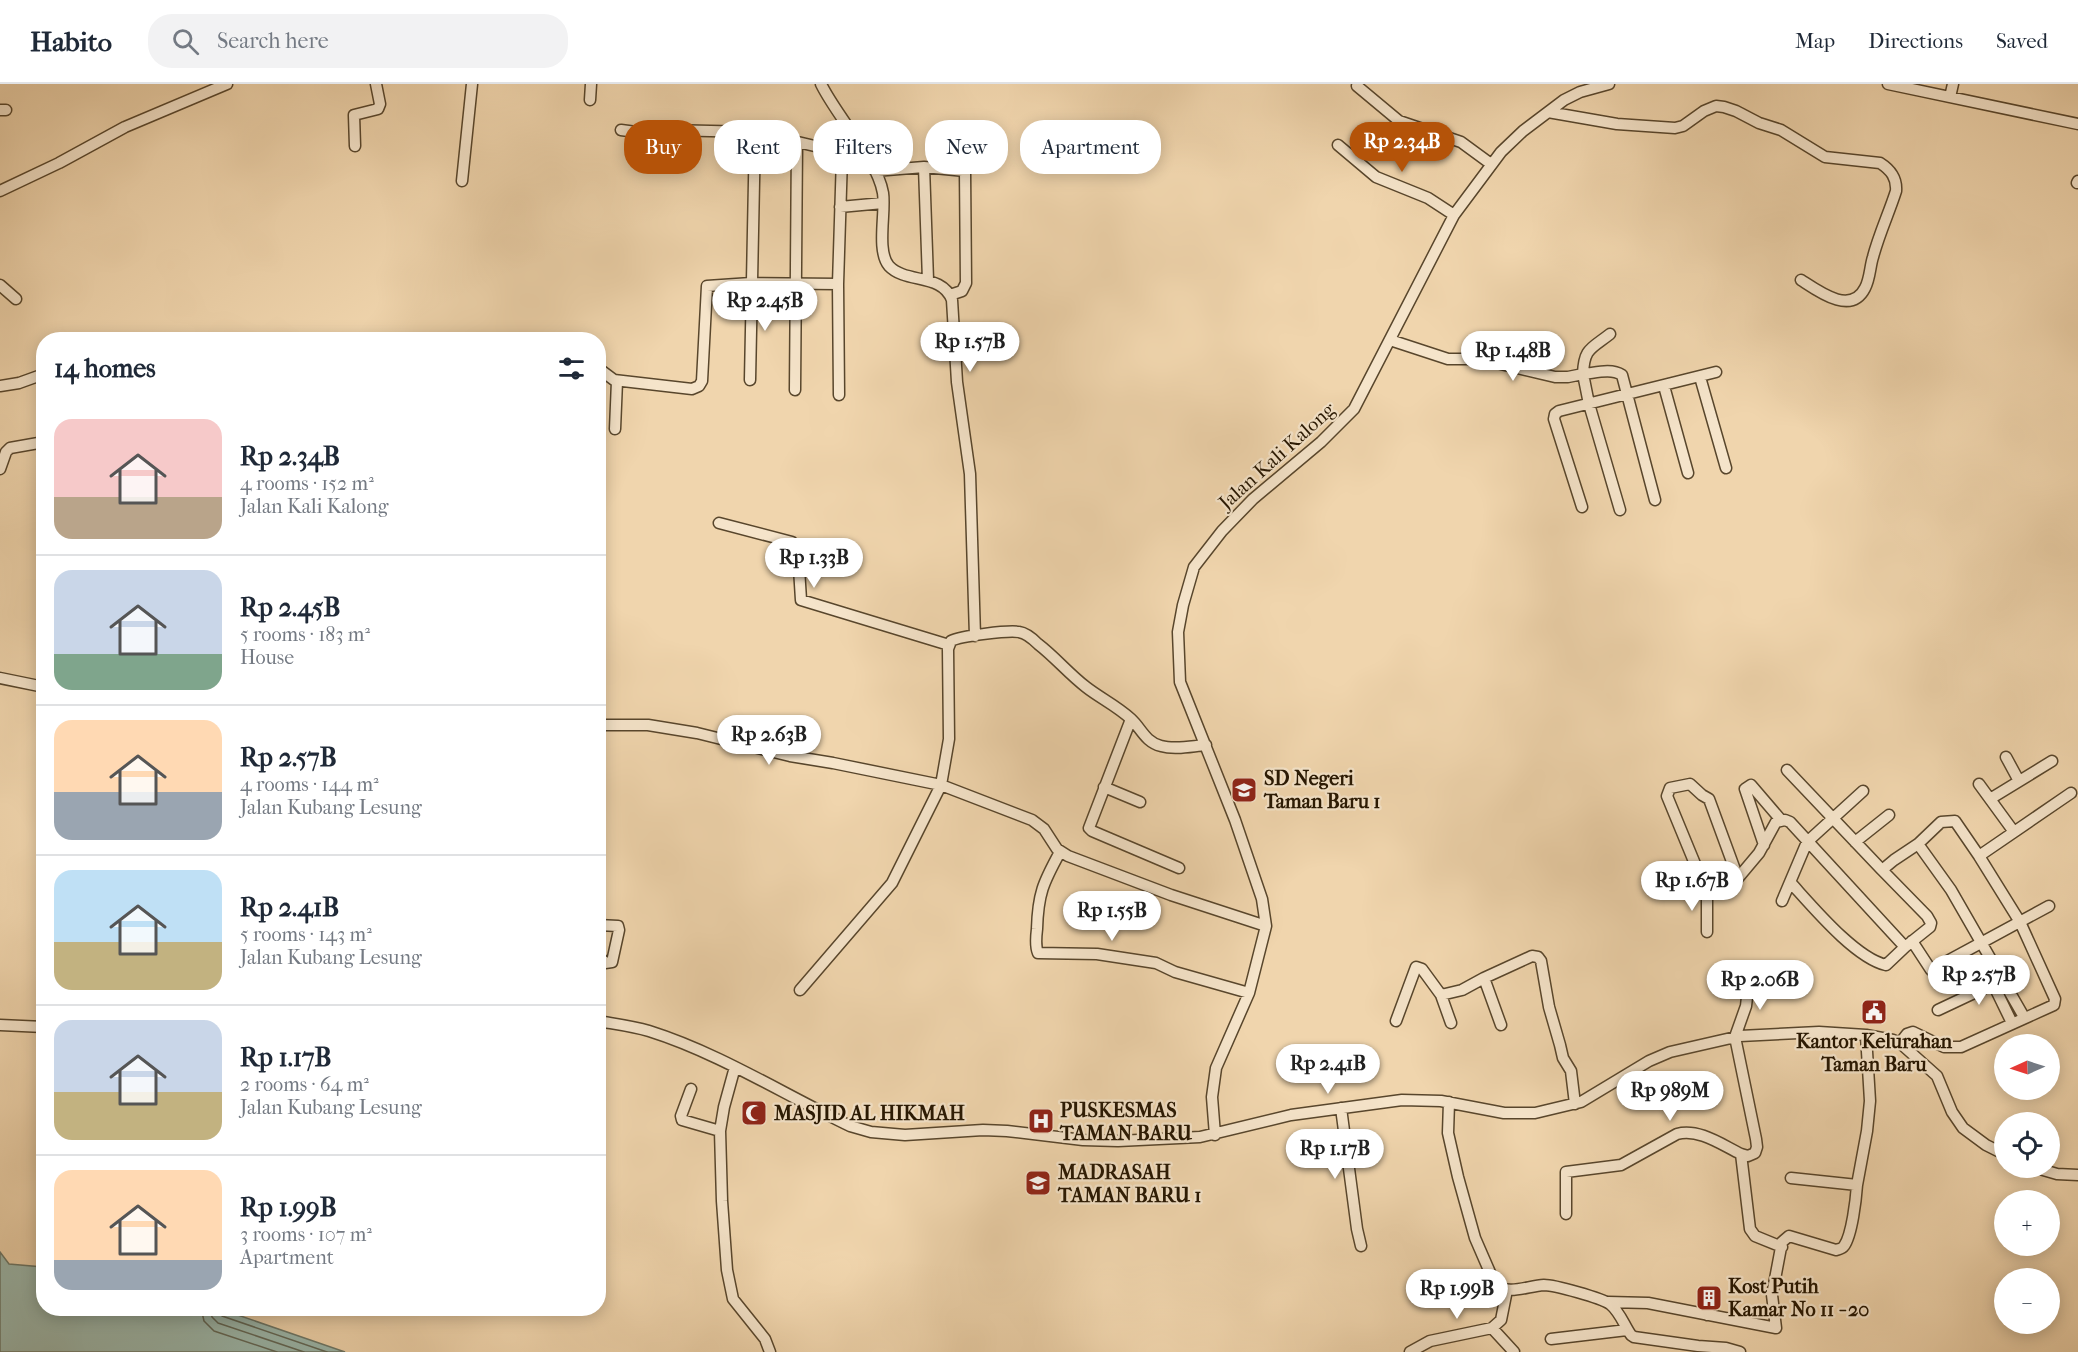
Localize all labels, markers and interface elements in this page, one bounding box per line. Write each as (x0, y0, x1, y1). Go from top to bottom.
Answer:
search box (148, 14, 568, 68)
text: Habito (30, 25, 112, 58)
icon: search (169, 25, 202, 58)
text: Search here (217, 28, 329, 54)
text: Map (1795, 29, 1835, 53)
text: Directions (1868, 29, 1963, 53)
text: Saved (1996, 29, 2048, 53)
chip: Buy (624, 120, 702, 174)
chip: Rent (714, 120, 801, 174)
chip: Filters (813, 120, 913, 174)
chip: New (925, 120, 1008, 174)
chip: Apartment (1020, 120, 1161, 174)
pin: Rp 2.34B (1340, 122, 1464, 173)
text: Rp 2.34B (1364, 130, 1440, 153)
pin: Rp 2.45B (703, 281, 827, 332)
text: Rp 2.45B (726, 289, 804, 312)
pin: Rp 1.57B (908, 322, 1032, 373)
text: Rp 1.57B (934, 330, 1006, 353)
pin: Rp 1.48B (1451, 331, 1575, 382)
text: Rp 1.48B (1475, 339, 1551, 362)
icon: filters (555, 352, 588, 385)
text: 14 homes (54, 353, 156, 384)
street label: Jalan Kali Kalong (1213, 398, 1340, 516)
text: Rp 2.34B (240, 441, 340, 472)
icon: home (102, 443, 174, 515)
text: 4 rooms · 152 m² (240, 472, 374, 495)
text: Jalan Kali Kalong (240, 495, 388, 518)
pin: Rp 1.33B (752, 538, 876, 589)
text: Rp 1.33B (779, 546, 849, 569)
text: Rp 2.45B (240, 592, 340, 623)
icon: home (102, 594, 174, 666)
text: 5 rooms · 183 m² (240, 623, 370, 646)
text: House (240, 646, 294, 669)
pin: Rp 2.63B (707, 715, 831, 766)
text: Rp 2.63B (731, 723, 807, 746)
text: Rp 2.57B (240, 742, 337, 773)
icon: home (102, 744, 174, 816)
place label: SD Negeri Taman Baru 1 (1263, 767, 1380, 813)
text: 4 rooms · 144 m² (240, 773, 379, 796)
school or university icon: SD Negeri Taman Baru 1 (1229, 775, 1259, 805)
text: Jalan Kubang Lesung (240, 796, 422, 819)
pin: Rp 1.67B (1630, 861, 1754, 912)
text: Rp 1.67B (1655, 869, 1729, 892)
pin: Rp 1.55B (1050, 891, 1174, 942)
text: Rp 2.41B (240, 892, 339, 923)
icon: home (102, 894, 174, 966)
text: Rp 1.55B (1077, 899, 1147, 922)
text: 5 rooms · 143 m² (240, 923, 372, 946)
text: Jalan Kubang Lesung (240, 946, 422, 969)
pin: Rp 2.57B (1917, 955, 2041, 1006)
pin: Rp 2.06B (1698, 960, 1822, 1011)
text: Rp 2.57B (1942, 963, 2016, 986)
text: Rp 2.06B (1721, 968, 1799, 991)
public building icon: Kantor Kelurahan Taman Baru (1859, 997, 1889, 1027)
place label: Kantor Kelurahan Taman Baru (1796, 1030, 1952, 1076)
north arrow (1994, 1034, 2060, 1100)
map controls (1994, 1034, 2060, 1334)
text: Rp 1.17B (240, 1042, 332, 1073)
icon: home (102, 1044, 174, 1116)
pin: Rp 2.41B (1266, 1044, 1390, 1095)
text: Rp 2.41B (1290, 1052, 1366, 1075)
pin: Rp 989M (1615, 1071, 1725, 1122)
text: 2 rooms · 64 m² (240, 1073, 369, 1096)
text: Rp 989M (1631, 1079, 1709, 1102)
text: Jalan Kubang Lesung (240, 1096, 422, 1119)
mosque icon: MASJID AL HIKMAH (739, 1098, 769, 1128)
place label: PUSKESMAS TAMAN BARU (1059, 1099, 1192, 1145)
place label: MASJID AL HIKMAH (773, 1102, 965, 1125)
hospital icon: PUSKESMAS TAMAN BARU (1026, 1106, 1056, 1136)
button: locate (1994, 1112, 2060, 1178)
pin: Rp 1.17B (1273, 1129, 1397, 1180)
text: Rp 1.17B (1300, 1137, 1370, 1160)
place label: MADRASAH TAMAN BARU 1 (1057, 1161, 1201, 1207)
school or university icon: MADRASAH TAMAN BARU 1 (1023, 1168, 1053, 1198)
button: + (1994, 1190, 2060, 1256)
text: Rp 1.99B (240, 1192, 337, 1223)
icon: home (102, 1194, 174, 1266)
text: 3 rooms · 107 m² (240, 1223, 372, 1246)
text: Apartment (240, 1246, 334, 1269)
button: − (1994, 1268, 2060, 1334)
pin: Rp 1.99B (1395, 1269, 1519, 1320)
place label: Kost Putih Kamar No 11 - 20 (1728, 1275, 1869, 1321)
text: Rp 1.99B (1420, 1277, 1494, 1300)
building icon: Kost Putih Kamar No 11 - 20 (1694, 1283, 1724, 1313)

